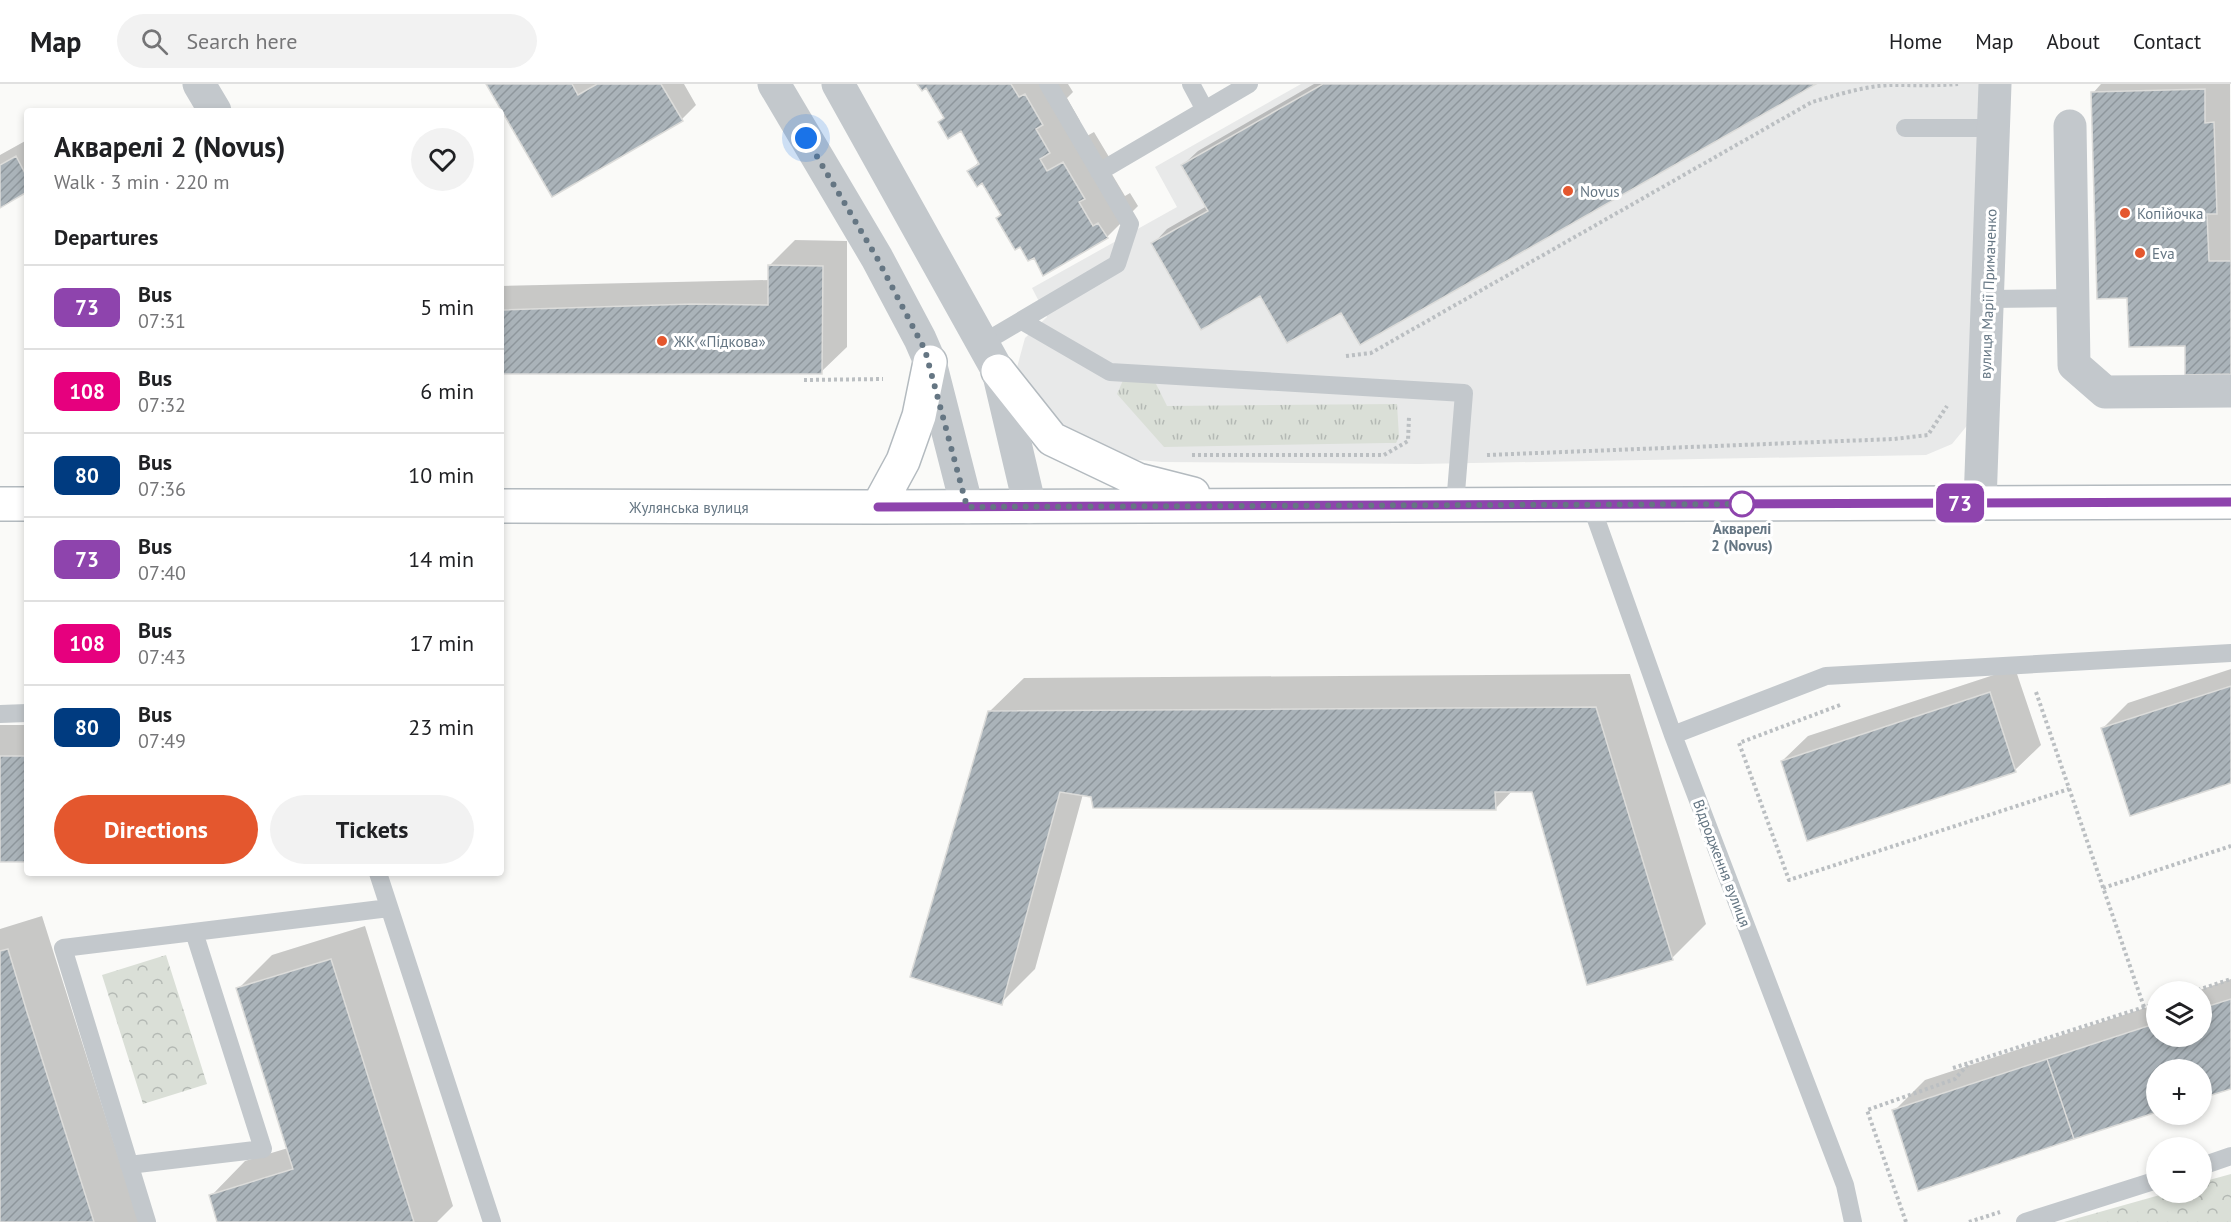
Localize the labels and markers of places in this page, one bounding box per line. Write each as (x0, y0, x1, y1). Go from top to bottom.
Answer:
place label: Novus (1580, 182, 1620, 201)
marker: Novus (1561, 184, 1575, 198)
place label: Копійочка (2137, 204, 2203, 223)
marker: Копійочка (2118, 206, 2132, 220)
place label: Eva (2152, 244, 2175, 263)
marker: Eva (2133, 246, 2147, 260)
place label: ЖК «Підкова» (673, 332, 766, 351)
marker: ЖК «Підкова» (655, 334, 669, 348)
marker: Акварелі 2 (Novus) (1729, 491, 1755, 517)
place label: Акварелі 2 (Novus) (1711, 519, 1773, 555)

